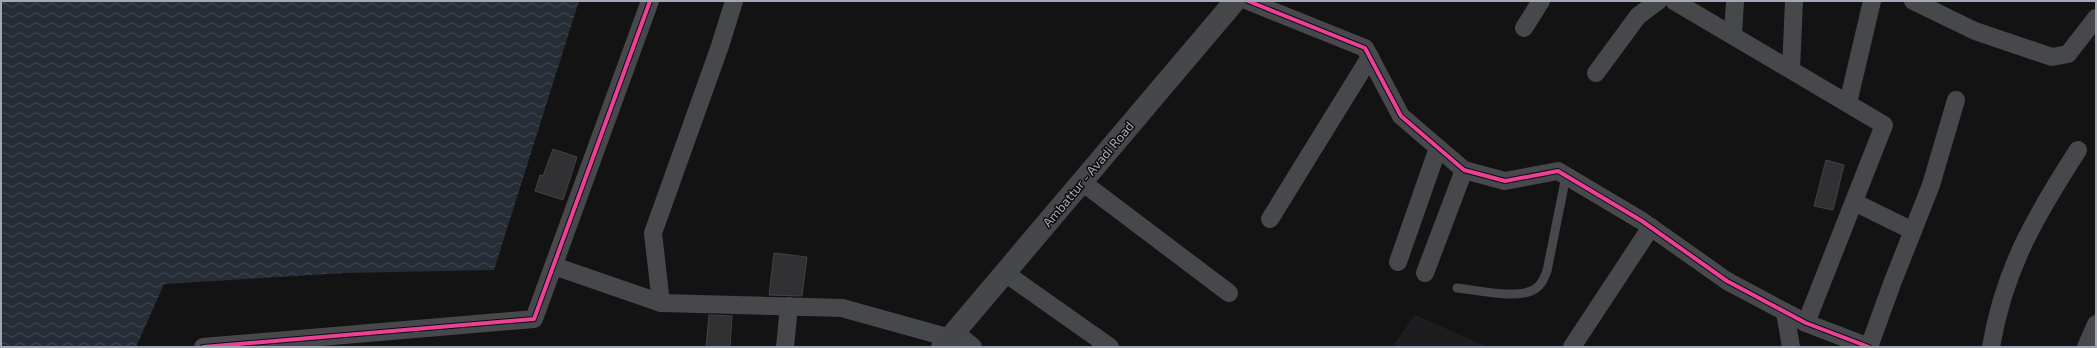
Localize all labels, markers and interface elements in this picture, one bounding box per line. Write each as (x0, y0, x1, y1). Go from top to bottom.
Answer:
street label: Ambattur - Avadi Road (1039, 118, 1137, 230)

